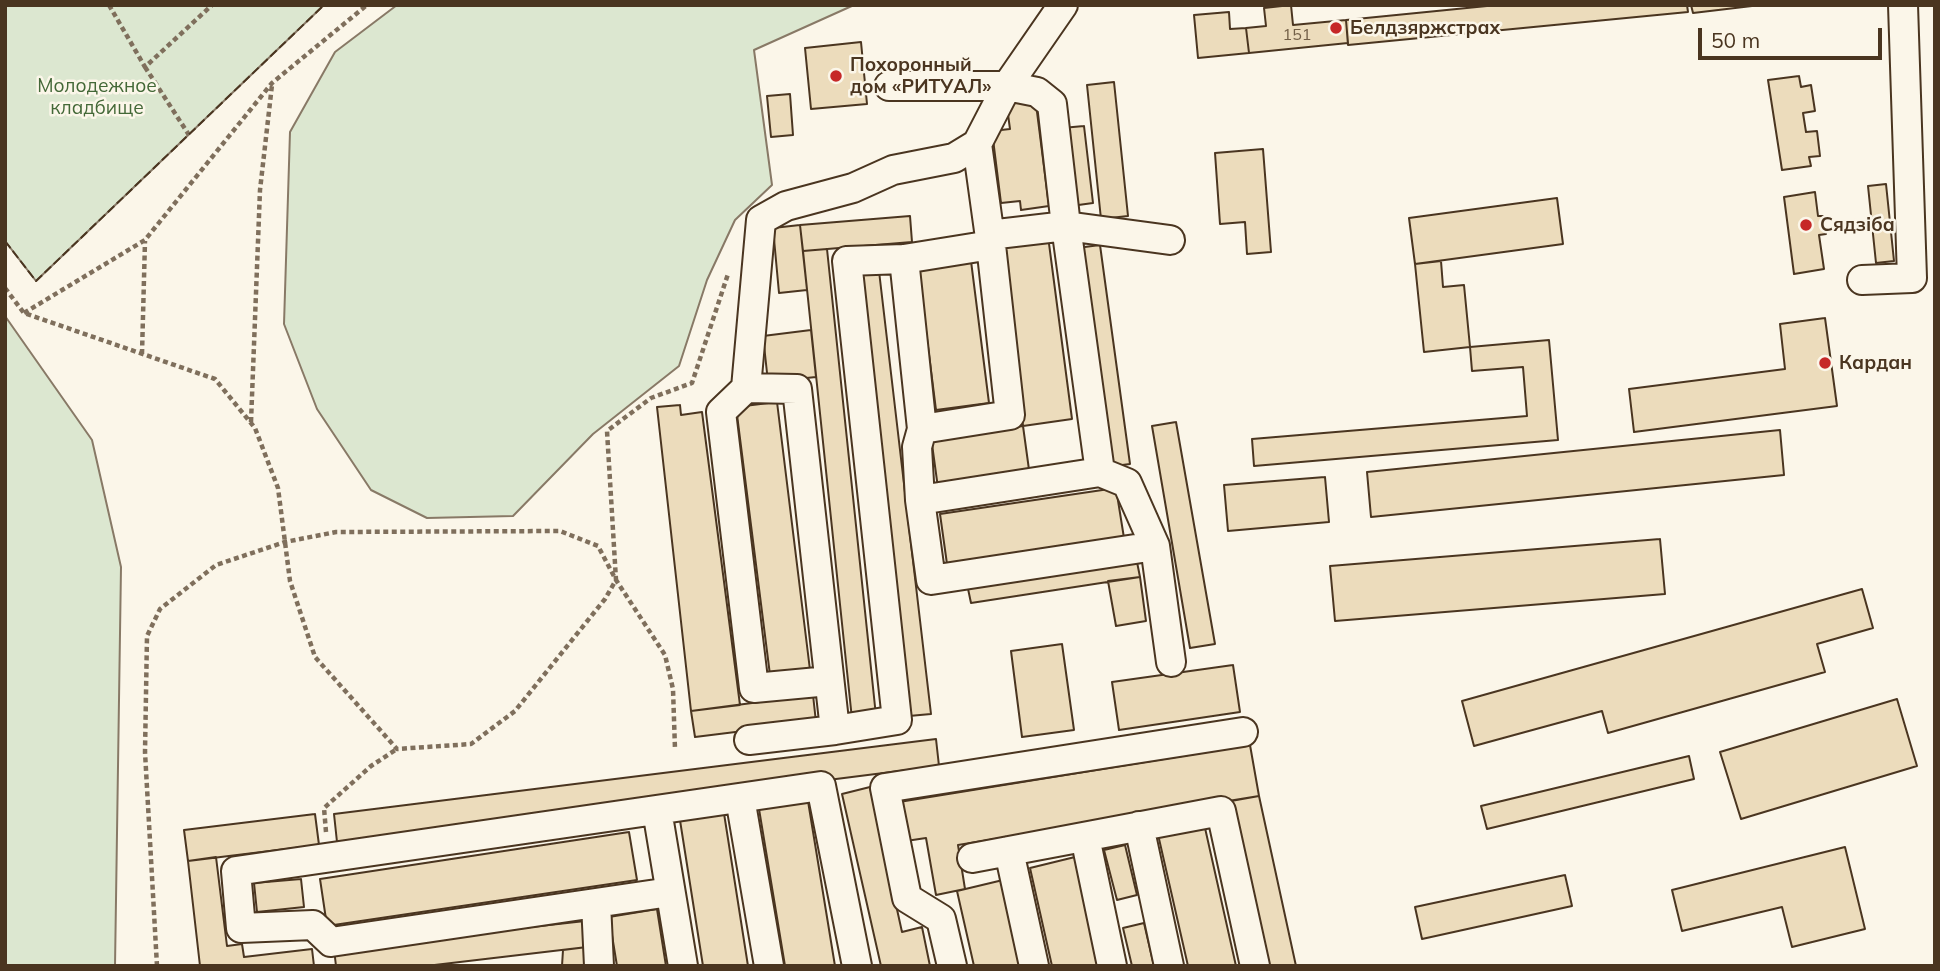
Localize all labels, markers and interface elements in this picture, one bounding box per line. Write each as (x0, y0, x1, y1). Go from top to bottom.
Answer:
scale bar (1702, 14, 1886, 58)
place label: Белдзяржстрах (1350, 17, 1500, 39)
marker: Белдзяржстрах (1328, 20, 1344, 36)
house number: 151 (1283, 25, 1311, 45)
text: 50 m (1711, 27, 1760, 53)
place label: Похоронный дом «РИТУАЛ» (850, 54, 992, 98)
marker: Похоронный дом «РИТУАЛ» (828, 68, 844, 84)
park label: Молодежное кладбище (37, 75, 157, 119)
place label: Сядзіба (1820, 214, 1895, 236)
marker: Сядзіба (1798, 217, 1814, 233)
place label: Кардан (1839, 352, 1912, 374)
marker: Кардан (1817, 355, 1833, 371)

